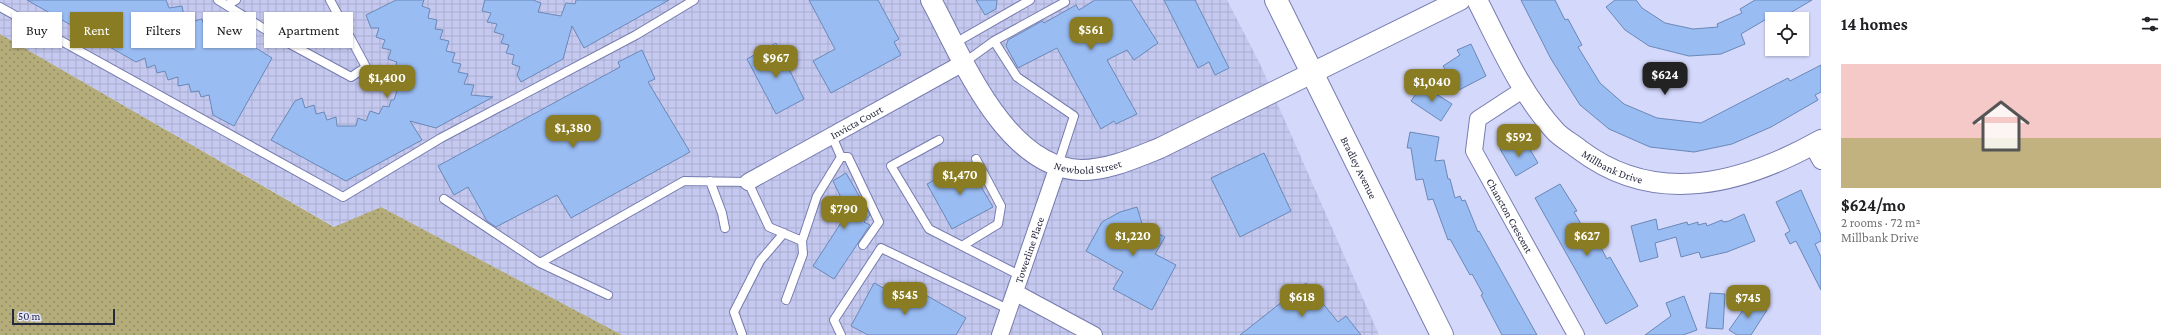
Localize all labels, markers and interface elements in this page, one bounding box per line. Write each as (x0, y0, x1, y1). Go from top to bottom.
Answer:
chip: Buy (12, 12, 62, 48)
chip: Rent (70, 12, 123, 48)
chip: Filters (131, 12, 195, 48)
chip: New (203, 12, 256, 48)
chip: Apartment (264, 12, 353, 48)
map controls (1765, 12, 1809, 56)
button: locate (1765, 12, 1809, 56)
icon: filters (2139, 13, 2161, 35)
text: 14 homes (1841, 15, 1908, 34)
pin: $561 (1067, 17, 1115, 51)
text: $561 (1079, 22, 1103, 37)
pin: $967 (752, 45, 800, 79)
text: $967 (763, 50, 789, 65)
pin: $624 (1641, 62, 1689, 96)
pin: $1,400 (354, 65, 420, 99)
text: $624 (1652, 67, 1678, 82)
pin: $1,040 (1399, 69, 1465, 103)
text: $1,400 (368, 70, 406, 85)
text: $1,040 (1413, 74, 1451, 89)
icon: home (1965, 90, 2037, 162)
street label: Invicta Court (828, 103, 885, 141)
pin: $1,380 (540, 115, 606, 149)
text: $1,380 (555, 120, 591, 135)
pin: $592 (1495, 124, 1543, 158)
text: $592 (1506, 129, 1532, 144)
street label: Bradley Avenue (1339, 134, 1380, 201)
street label: Millbank Drive (1580, 147, 1644, 186)
street label: Newbold Street (1053, 157, 1123, 176)
pin: $1,470 (927, 162, 993, 196)
text: $1,470 (942, 167, 978, 182)
street label: Chancton Crescent (1484, 176, 1535, 255)
pin: $790 (820, 196, 868, 230)
text: $624/mo (1841, 196, 1906, 215)
text: $790 (830, 201, 858, 216)
street label: Towerline Place (1012, 215, 1046, 285)
text: 2 rooms · 72 m² (1841, 215, 1921, 230)
pin: $1,220 (1100, 223, 1166, 257)
pin: $627 (1563, 223, 1611, 257)
text: $1,220 (1115, 228, 1151, 243)
text: $627 (1574, 228, 1600, 243)
text: Millbank Drive (1841, 230, 1919, 245)
pin: $545 (881, 282, 929, 316)
pin: $618 (1278, 284, 1326, 318)
pin: $745 (1724, 285, 1772, 319)
text: $545 (892, 287, 918, 302)
text: $618 (1289, 289, 1315, 304)
text: $745 (1735, 290, 1761, 305)
scale bar (12, 307, 115, 326)
text: 50 m (18, 310, 40, 322)

